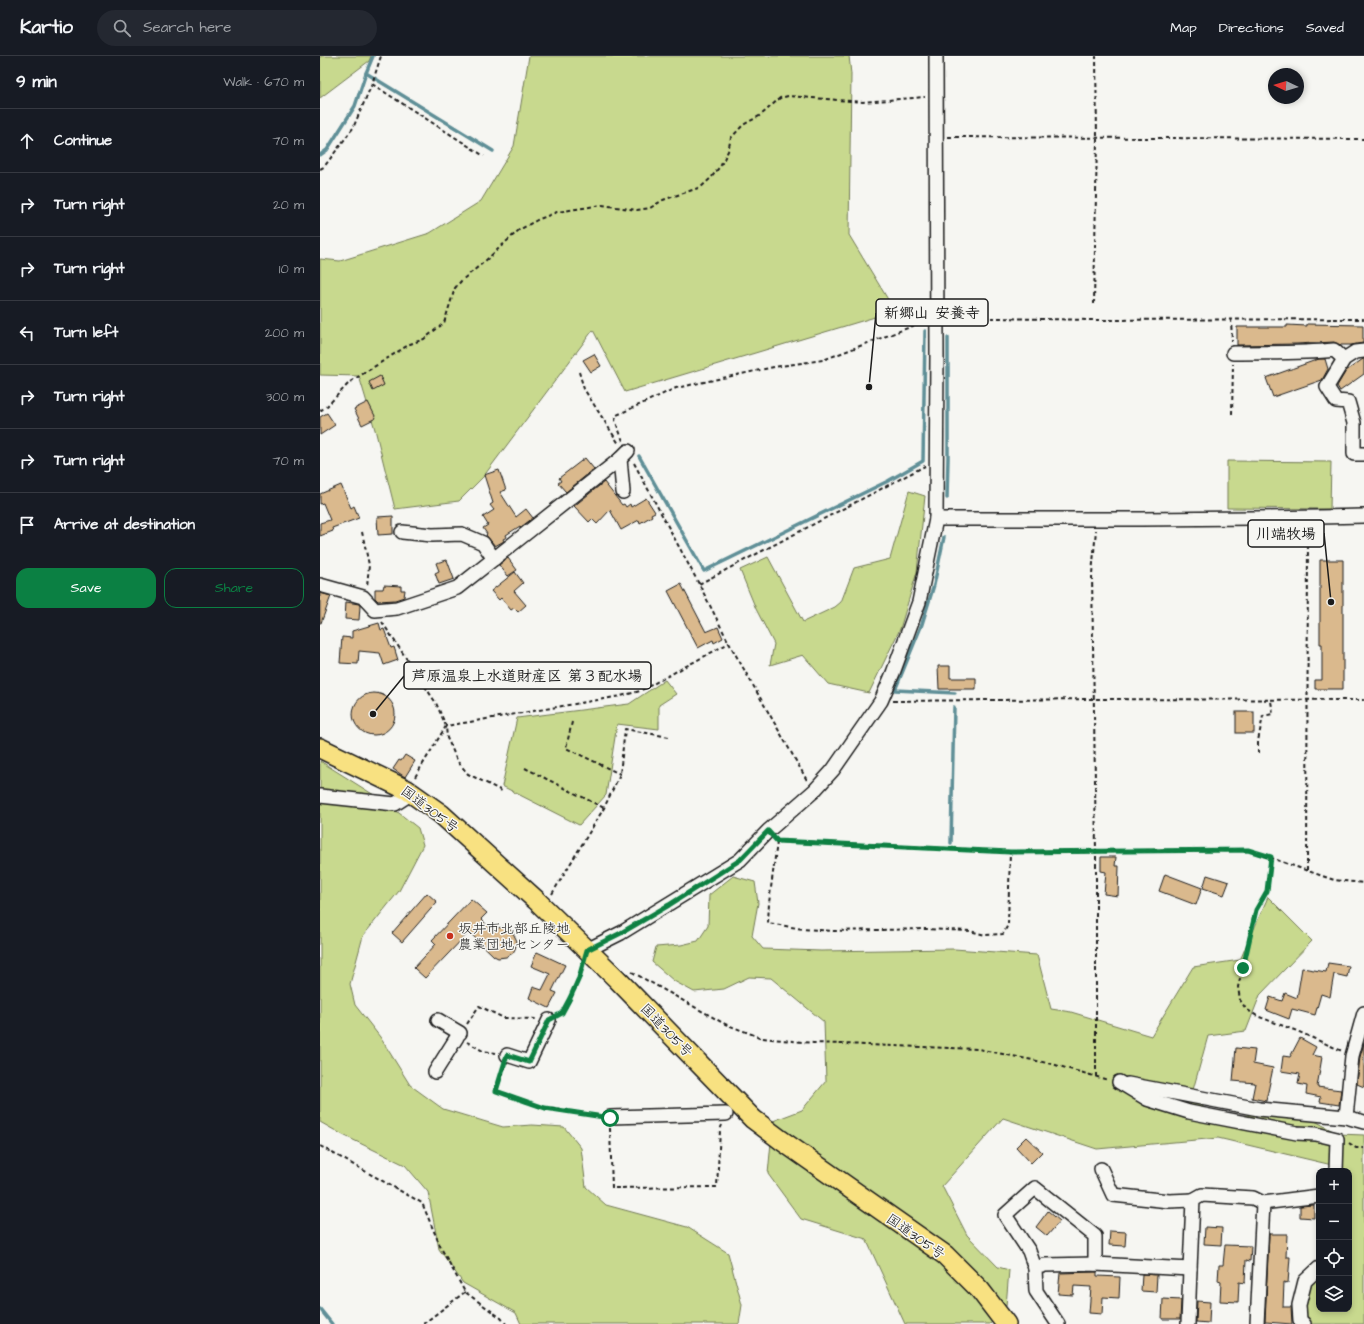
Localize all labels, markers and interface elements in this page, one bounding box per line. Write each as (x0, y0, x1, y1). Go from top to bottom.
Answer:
search box (97, 10, 377, 46)
text: Kartio (20, 14, 73, 41)
icon: search (111, 17, 133, 39)
text: Search here (143, 17, 231, 38)
text: Map (1170, 18, 1197, 38)
text: Directions (1219, 18, 1284, 38)
text: Saved (1306, 18, 1344, 38)
north arrow (1268, 68, 1304, 104)
text: 9 min (16, 70, 57, 94)
text: Walk · 670 m (223, 73, 304, 91)
icon: ahead (16, 130, 38, 152)
text: Continue (54, 130, 112, 151)
text: 70 m (272, 132, 304, 150)
icon: right (16, 194, 38, 216)
text: Turn right (54, 194, 125, 215)
text: 20 m (273, 196, 304, 214)
icon: right (16, 258, 38, 280)
text: Turn right (54, 258, 125, 279)
text: 10 m (279, 260, 304, 278)
callout: 新郷山 安養寺 (876, 299, 988, 326)
text: 新郷山 安養寺 (884, 303, 980, 324)
icon: left (16, 322, 38, 344)
text: Turn left (54, 322, 118, 343)
text: 200 m (265, 324, 304, 342)
icon: right (16, 386, 38, 408)
text: Turn right (54, 386, 125, 407)
text: 300 m (266, 388, 304, 406)
icon: right (16, 450, 38, 472)
text: Turn right (54, 450, 125, 471)
text: 70 m (272, 452, 304, 470)
icon: arrive (16, 514, 38, 536)
text: Arrive at destination (54, 514, 195, 535)
callout: 川端牧場 (1248, 520, 1324, 547)
text: 川端牧場 (1256, 524, 1316, 545)
button: Save (16, 568, 156, 608)
button: Share (164, 568, 304, 608)
callout: 芦原温泉上水道財産区 第３配水場 (404, 662, 651, 689)
text: 芦原温泉上水道財産区 第３配水場 (411, 666, 643, 687)
street label: 国道305号 (396, 781, 463, 838)
place label: 坂井市北部丘陵地 農業団地センター (458, 919, 570, 955)
marker: 坂井市北部丘陵地 農業団地センター (445, 931, 455, 941)
route end (1234, 959, 1252, 977)
street label: 国道305号 (636, 999, 697, 1062)
route start (601, 1109, 619, 1127)
map controls (1316, 1168, 1352, 1312)
button: + (1316, 1168, 1352, 1204)
button: − (1316, 1204, 1352, 1240)
street label: 国道305号 (882, 1209, 949, 1264)
button: locate (1316, 1240, 1352, 1276)
button: layers (1316, 1276, 1352, 1312)

